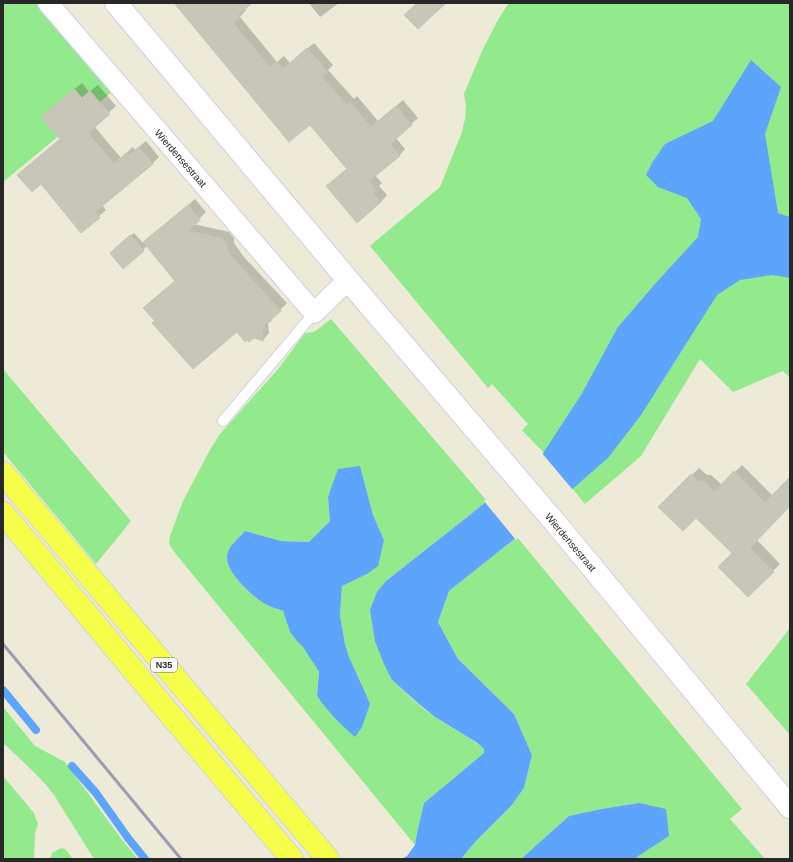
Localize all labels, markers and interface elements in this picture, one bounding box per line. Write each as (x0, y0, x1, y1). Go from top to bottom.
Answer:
street label: Wierdensestraat (153, 127, 209, 190)
street label: Wierdensestraat (543, 511, 598, 574)
road number: N35 (151, 658, 177, 672)

